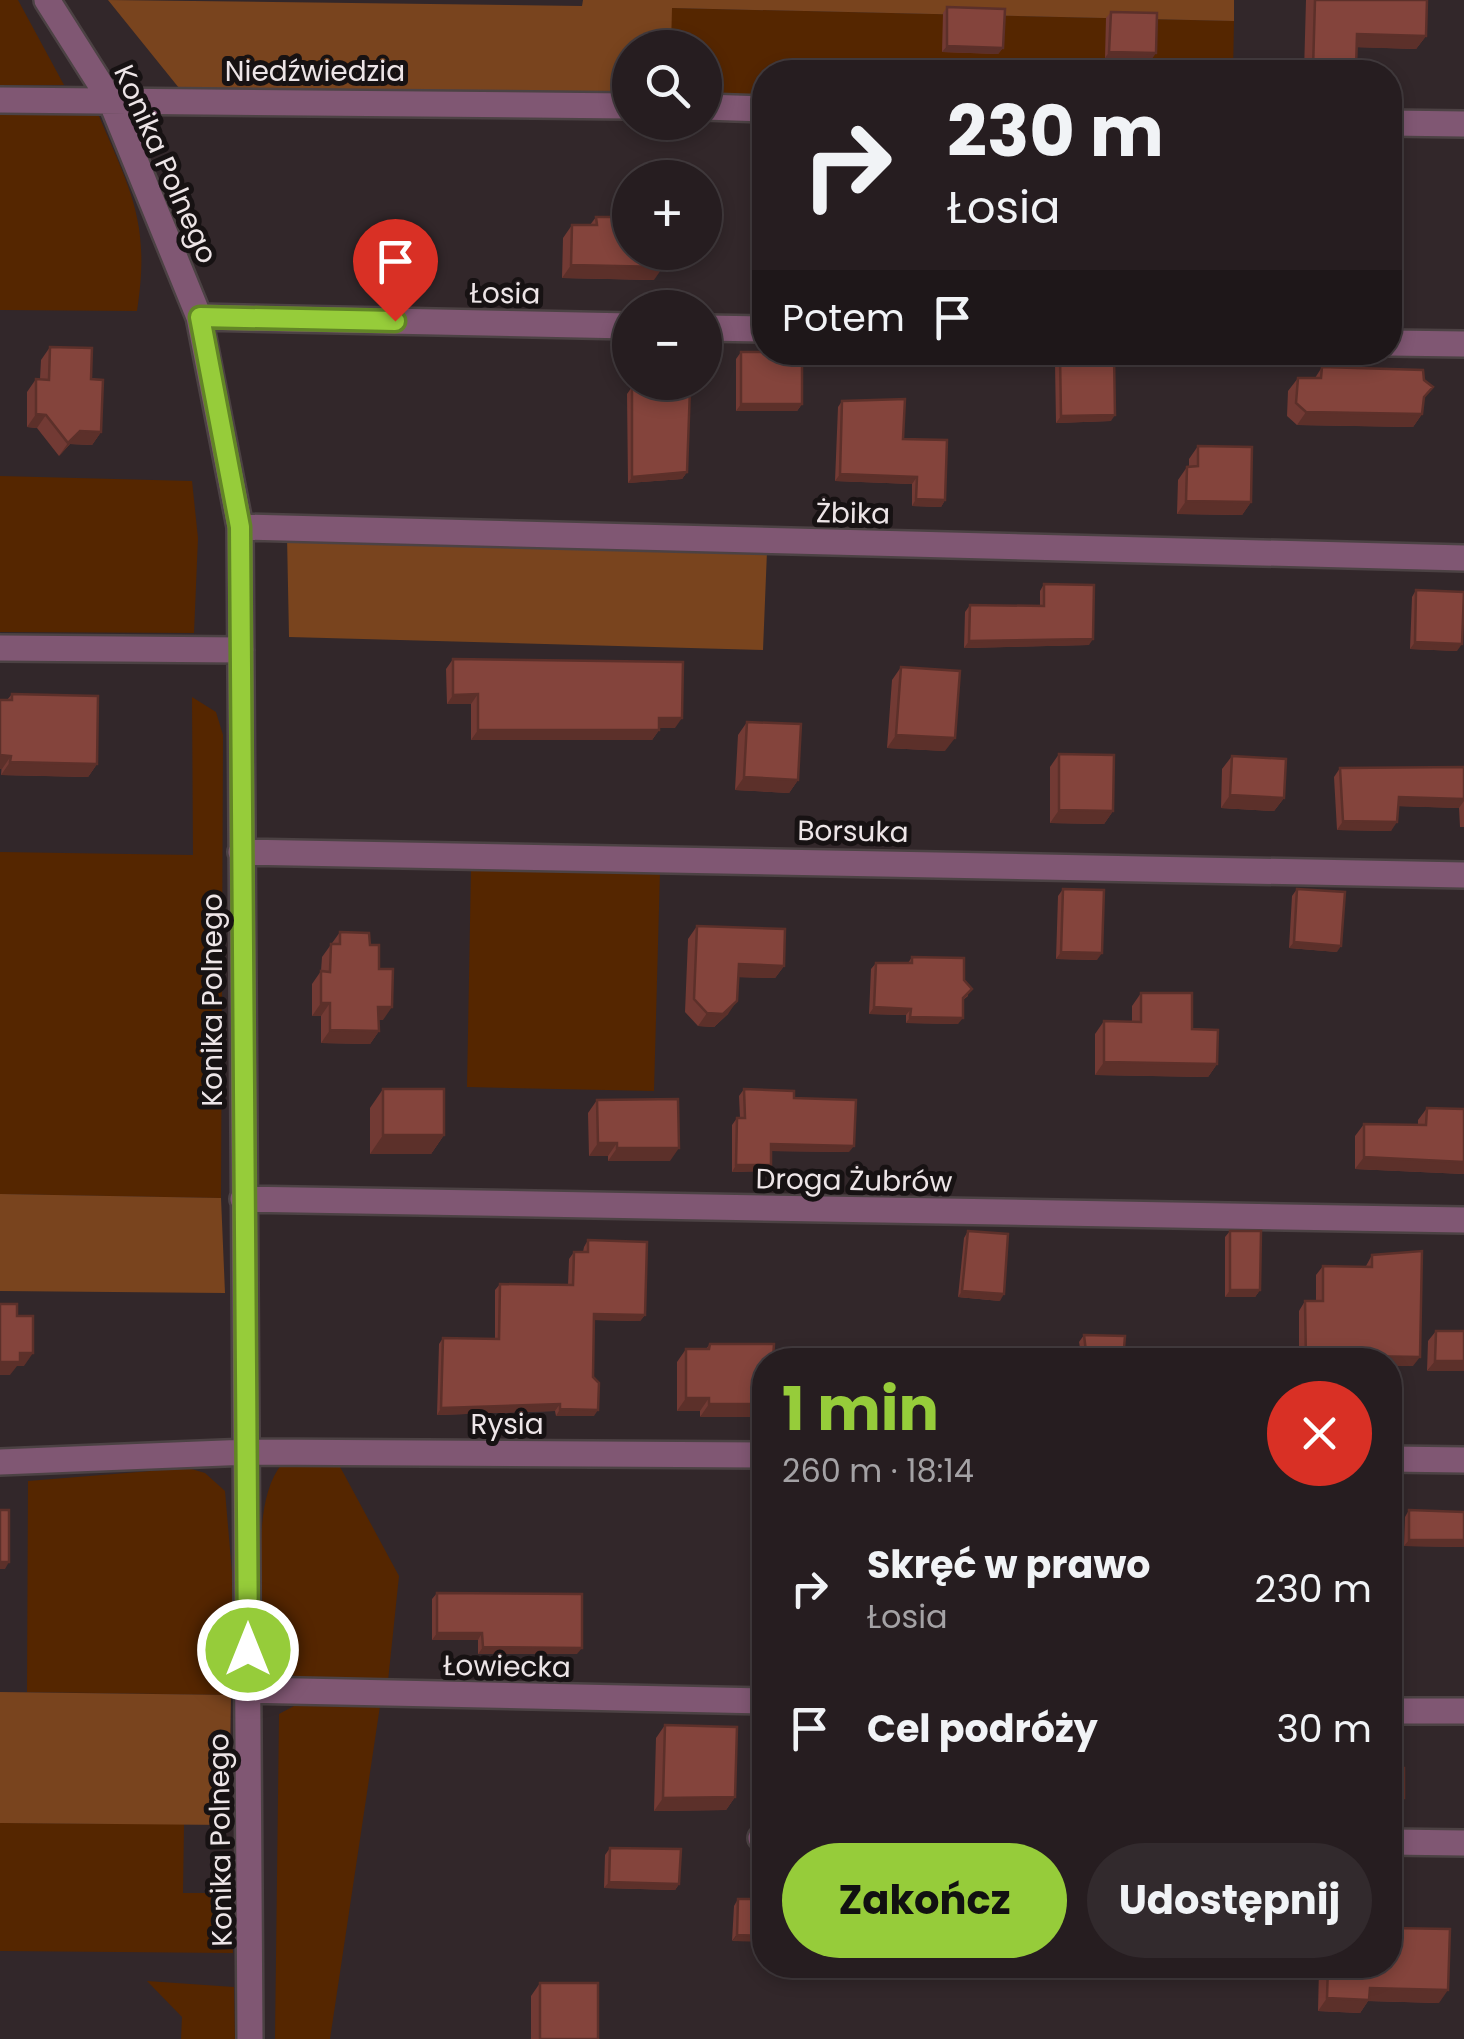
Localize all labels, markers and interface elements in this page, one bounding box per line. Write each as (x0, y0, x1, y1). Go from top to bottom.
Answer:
map controls (612, 30, 722, 400)
button: search (612, 30, 722, 140)
street label: Niedźwiedzia (225, 52, 405, 91)
street label: Konika Polnego (104, 59, 227, 270)
text: 230 m (947, 82, 1164, 181)
icon: right (782, 100, 912, 230)
button: + (612, 160, 722, 270)
text: Łosia (947, 176, 1060, 239)
pin (353, 219, 438, 322)
icon: arrive (368, 234, 423, 289)
street label: Łosia (469, 273, 541, 314)
button: − (612, 290, 722, 400)
icon: arrive (925, 290, 980, 345)
text: Potem (782, 291, 905, 344)
street label: Żbika (816, 493, 890, 534)
street label: Borsuka (797, 811, 909, 852)
street label: Konika Polnego (193, 893, 232, 1107)
street label: Droga Żubrów (755, 1159, 953, 1202)
text: 1 min (782, 1367, 939, 1451)
button: close (1267, 1381, 1372, 1486)
street label: Rysia (470, 1405, 544, 1444)
text: 260 m · 18:14 (782, 1448, 974, 1493)
text: Skręć w prawo (867, 1538, 1151, 1591)
icon: right (782, 1561, 837, 1616)
text: 230 m (1255, 1562, 1372, 1615)
text: Łosia (867, 1594, 948, 1639)
position arrow (196, 1598, 300, 1702)
street label: Łowiecka (443, 1646, 571, 1687)
icon: arrive (782, 1701, 837, 1756)
text: Cel podróży (867, 1702, 1098, 1755)
text: 30 m (1276, 1702, 1372, 1755)
street label: Konika Polnego (199, 1733, 242, 1947)
button: Zakończ (782, 1843, 1067, 1958)
button: Udostępnij (1087, 1843, 1372, 1958)

